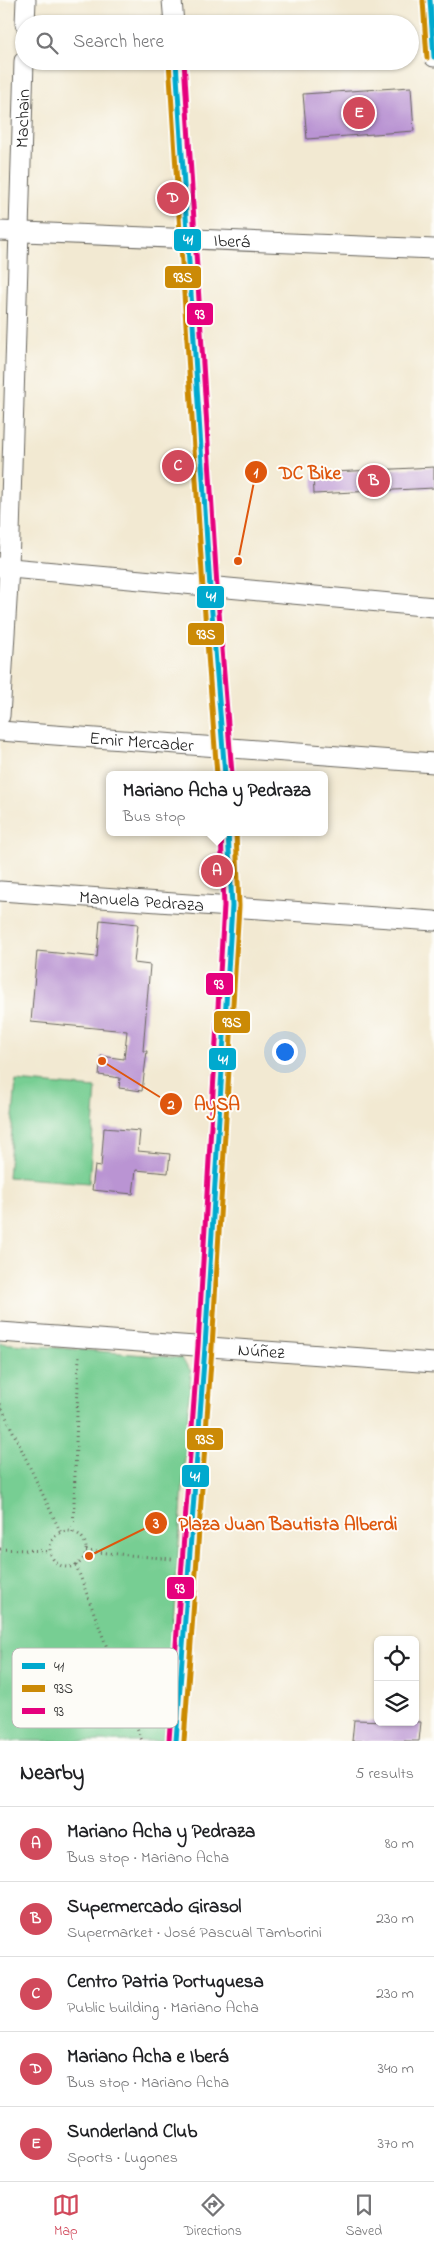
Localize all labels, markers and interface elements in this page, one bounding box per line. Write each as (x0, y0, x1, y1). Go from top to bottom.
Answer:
search box (15, 15, 419, 70)
icon: search (33, 29, 61, 57)
text: Search here (73, 29, 164, 56)
street label: Machain (10, 88, 38, 148)
pin: E (343, 94, 375, 132)
pin: D (157, 179, 189, 217)
line badge: 41 (173, 228, 202, 252)
street label: Iberá (213, 229, 251, 256)
text: 41 (182, 230, 194, 251)
line badge: 93S (164, 265, 202, 289)
text: 93S (173, 268, 193, 289)
line badge: 93 (186, 302, 214, 326)
text: 93 (194, 305, 205, 326)
pin: C (162, 447, 194, 485)
callout: DC Bike (244, 455, 351, 489)
text: DC Bike (278, 461, 342, 488)
text: 1 (254, 462, 259, 484)
pin: B (358, 462, 390, 500)
line badge: 41 (196, 585, 225, 609)
text: 41 (205, 587, 217, 608)
line badge: 93S (187, 622, 225, 646)
text: 93S (196, 625, 216, 646)
street label: Emir Mercader (88, 727, 195, 760)
popup (106, 771, 328, 836)
text: Mariano Acha y Pedraza (123, 778, 311, 805)
text: Bus stop (123, 805, 185, 829)
pin: A (201, 852, 233, 890)
street label: Manuela Pedraza (78, 885, 205, 920)
line badge: 93 (205, 972, 234, 996)
text: 93 (213, 975, 224, 996)
line badge: 93S (213, 1010, 251, 1034)
text: 93S (222, 1013, 242, 1034)
your location (272, 1039, 298, 1065)
line badge: 41 (208, 1047, 237, 1071)
text: 41 (217, 1050, 229, 1071)
callout: AySA (159, 1087, 250, 1121)
text: AySA (194, 1092, 240, 1121)
text: 2 (166, 1094, 175, 1116)
street label: Núñez (237, 1338, 286, 1367)
line badge: 93S (186, 1427, 224, 1451)
text: 93S (195, 1430, 215, 1451)
line badge: 41 (181, 1464, 210, 1488)
text: 41 (189, 1467, 201, 1488)
callout: Plaza Juan Bautista Alberdi (144, 1506, 407, 1540)
text: Plaza Juan Bautista Alberdi (179, 1512, 397, 1539)
text: 3 (152, 1513, 159, 1535)
line badge: 93 (166, 1576, 195, 1600)
text: 93 (174, 1579, 185, 1600)
map controls (374, 1636, 419, 1726)
button: locate (374, 1636, 419, 1681)
legend (12, 1648, 178, 1728)
text: 41 (54, 1657, 65, 1678)
text: 93S (54, 1679, 73, 1700)
button: layers (374, 1681, 419, 1726)
text: 93 (54, 1702, 64, 1723)
text: Nearby (20, 1759, 84, 1789)
text: 5 results (355, 1762, 414, 1786)
text: Mariano Acha y Pedraza (67, 1819, 255, 1846)
text: A (31, 1832, 41, 1856)
text: 80 m (385, 1832, 414, 1856)
text: Bus stop · Mariano Acha (67, 1846, 229, 1870)
text: Supermercado Girasol (67, 1894, 242, 1921)
text: B (31, 1907, 41, 1931)
text: 230 m (376, 1907, 414, 1931)
text: Supermarket · José Pascual Tamborini (67, 1921, 322, 1945)
text: Centro Patria Portuguesa (67, 1969, 264, 1996)
text: C (32, 1982, 40, 2006)
text: 230 m (376, 1982, 414, 2006)
text: Public building · Mariano Acha (67, 1996, 259, 2020)
text: Mariano Acha e Iberá (67, 2044, 228, 2071)
text: D (30, 2057, 42, 2081)
text: 340 m (377, 2057, 414, 2081)
text: Bus stop · Mariano Acha (67, 2071, 229, 2095)
text: Sunderland Club (67, 2119, 197, 2146)
text: E (31, 2132, 41, 2156)
text: 370 m (377, 2132, 414, 2156)
text: Sports · Lugones (67, 2146, 178, 2170)
tab: Map (52, 2191, 80, 2242)
tab: Directions (184, 2191, 242, 2242)
tab: Saved (346, 2191, 382, 2242)

